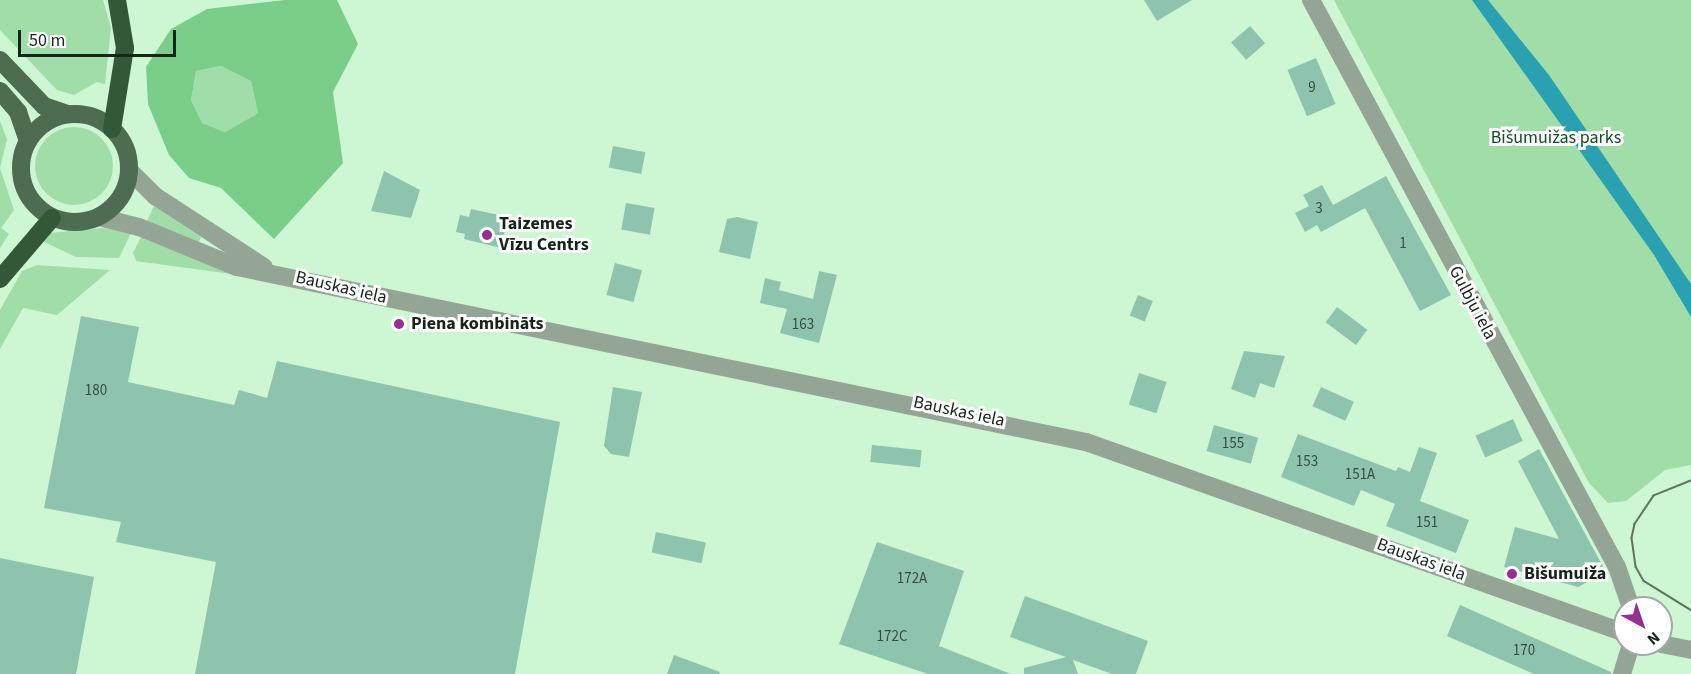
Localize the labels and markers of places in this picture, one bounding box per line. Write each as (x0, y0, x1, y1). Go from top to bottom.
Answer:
place label: Taizemes Vīzu Centrs (499, 214, 589, 256)
marker: Taizemes Vīzu Centrs (480, 228, 494, 242)
place label: Piena kombināts (411, 313, 544, 335)
marker: Piena kombināts (392, 317, 406, 331)
place label: Bišumuiža (1524, 563, 1606, 585)
marker: Bišumuiža (1505, 567, 1519, 581)

